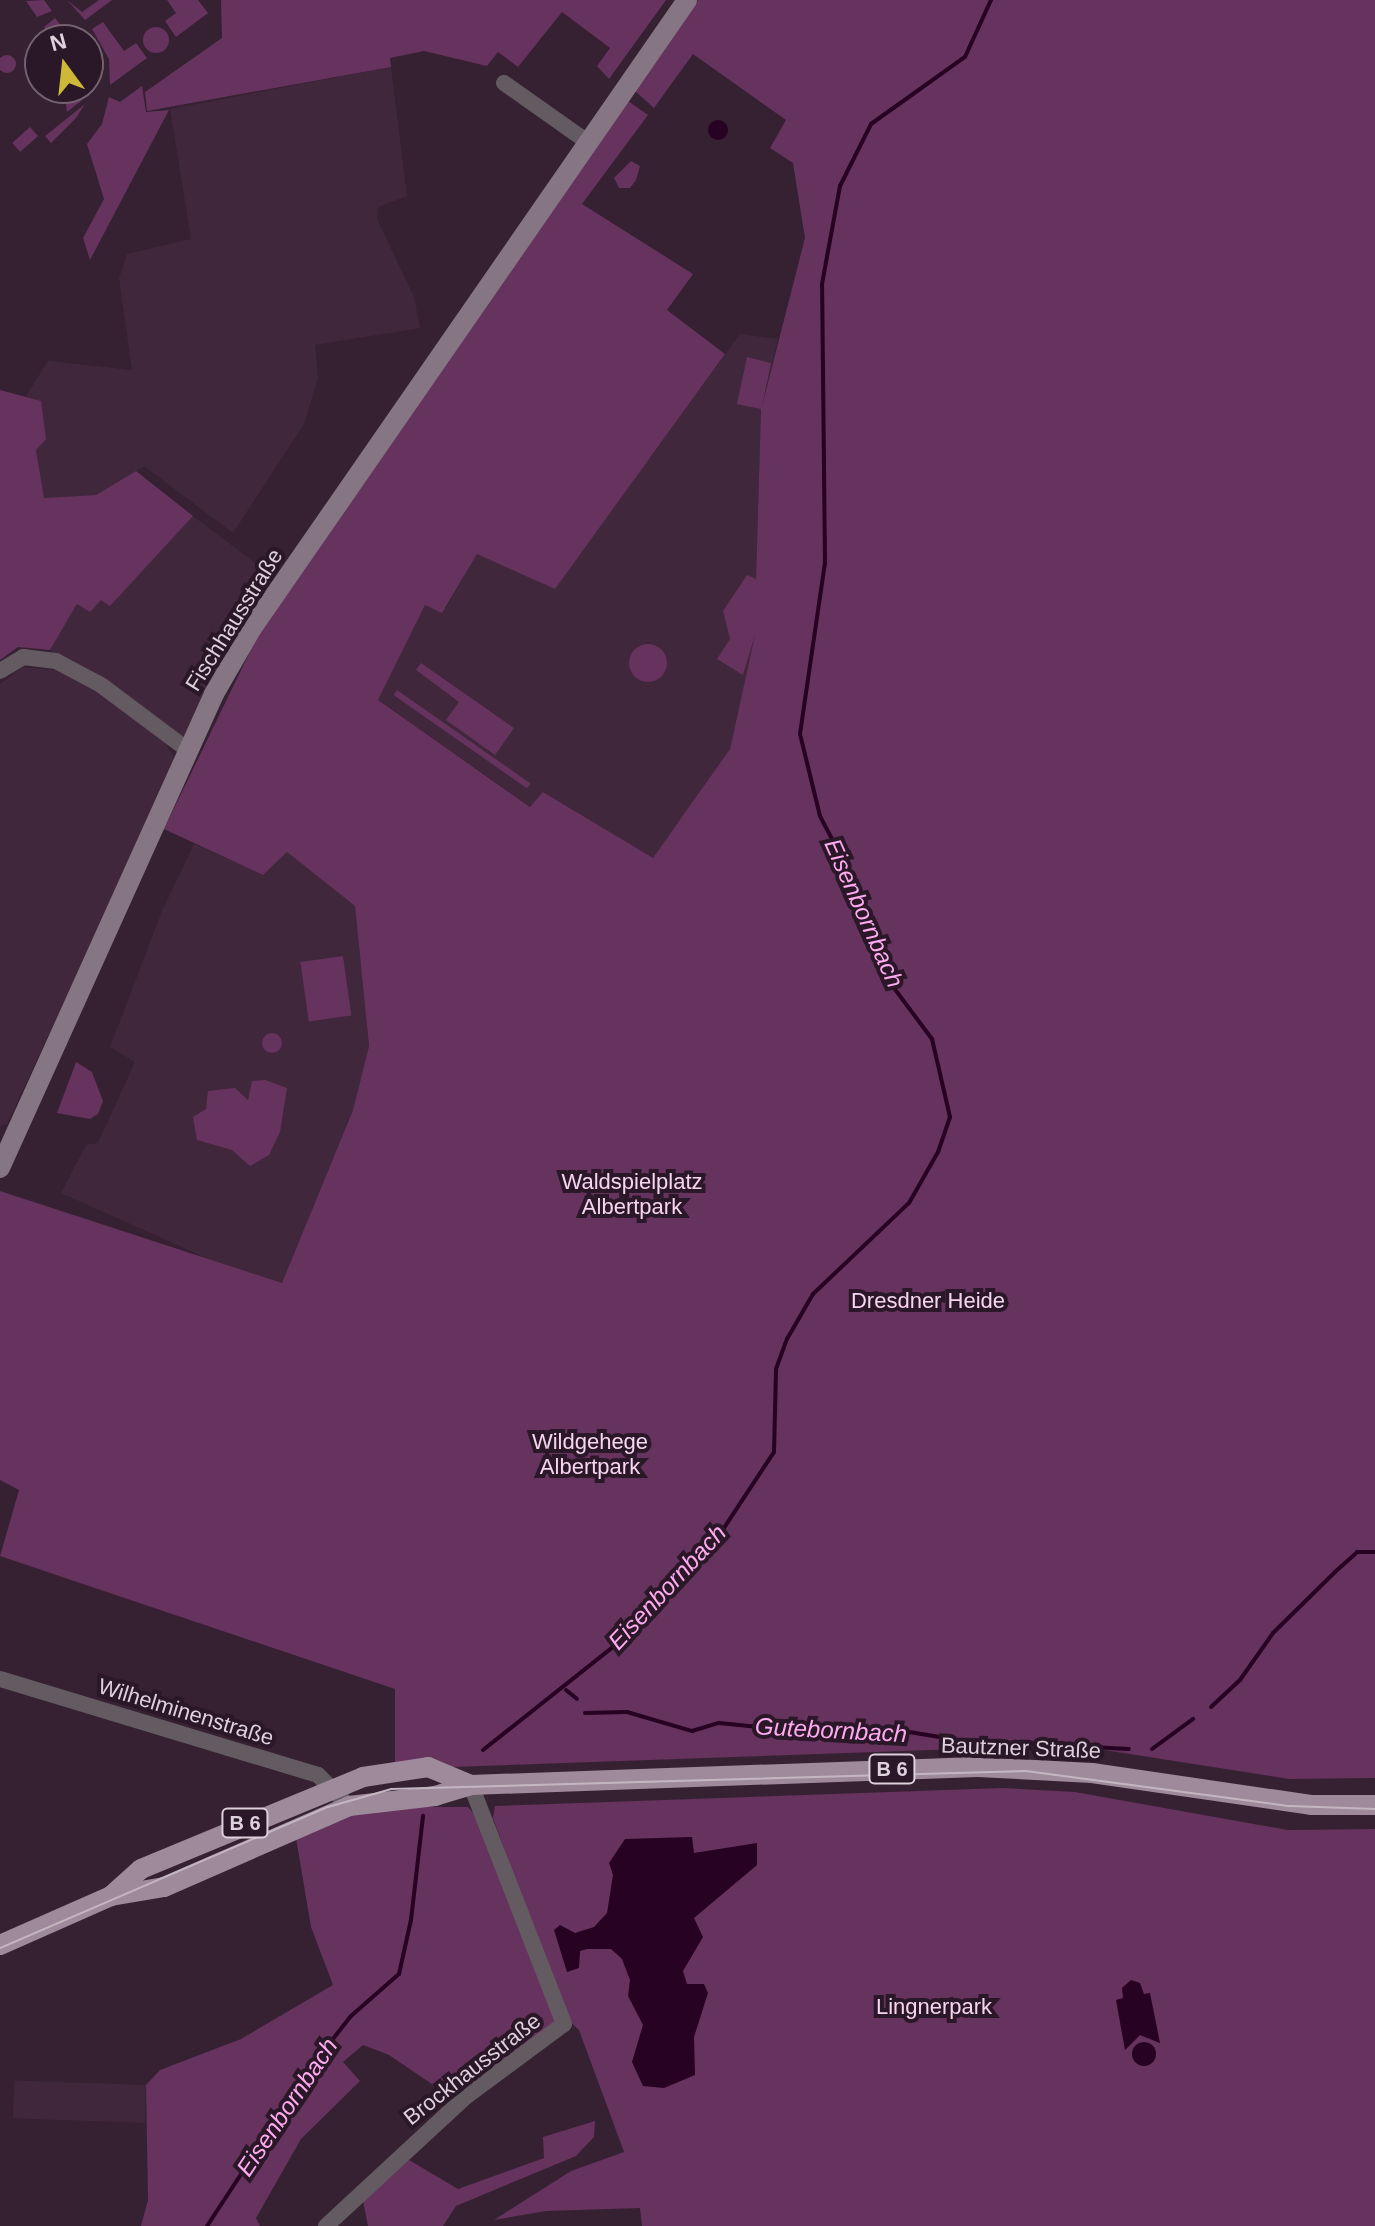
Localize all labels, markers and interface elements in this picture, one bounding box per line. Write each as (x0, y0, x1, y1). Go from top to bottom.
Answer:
north arrow (24, 24, 104, 104)
text: N (47, 28, 69, 56)
street label: Fischhausstraße (180, 544, 288, 696)
water label: Eisenbornbach (818, 834, 910, 992)
park label: Waldspielplatz Albertpark (561, 1168, 703, 1220)
park label: Dresdner Heide (851, 1288, 1005, 1314)
park label: Wildgehege Albertpark (532, 1428, 648, 1480)
water label: Eisenbornbach (602, 1519, 732, 1655)
street label: Wilhelminenstraße (95, 1673, 277, 1751)
water label: Gutebornbach (754, 1712, 908, 1748)
street label: Bautzner Straße (940, 1732, 1102, 1764)
road number: B 6 (868, 1753, 916, 1785)
road number: B 6 (221, 1807, 269, 1839)
park label: Lingnerpark (876, 1994, 992, 2020)
street label: Brockhausstraße (398, 2007, 546, 2131)
water label: Eisenbornbach (230, 2033, 344, 2181)

